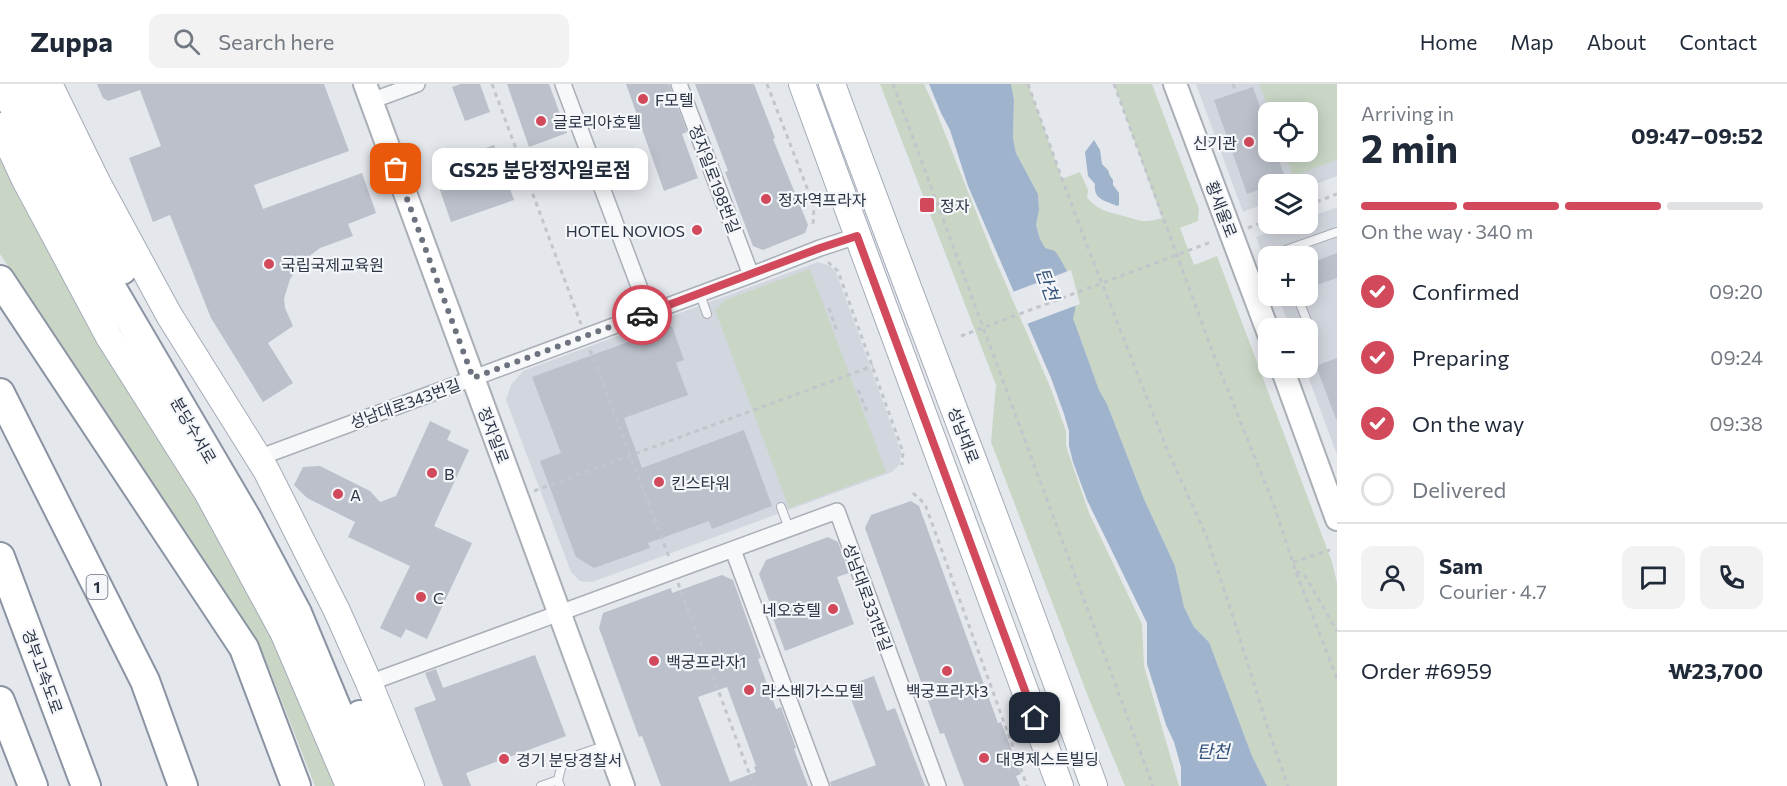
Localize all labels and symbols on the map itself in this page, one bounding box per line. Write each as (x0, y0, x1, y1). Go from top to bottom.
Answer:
place label: F모텔 (655, 90, 694, 109)
marker: F모텔 (636, 92, 650, 106)
place label: 글로리아호텔 (553, 112, 641, 131)
marker: 글로리아호텔 (534, 114, 548, 128)
street label: 정자일로198번길 (686, 122, 744, 236)
place label: 신기관 (1193, 133, 1237, 152)
marker: 신기관 (1242, 135, 1256, 149)
pin (370, 143, 421, 194)
callout: GS25 분당정자일로점 (432, 148, 648, 190)
street label: 황새울로 (1203, 178, 1242, 240)
place label: 정자역프라자 (778, 190, 867, 209)
marker: 정자역프라자 (759, 192, 773, 206)
marker: 정자 (918, 196, 936, 214)
place label: 정자 (940, 196, 970, 215)
place label: HOTEL NOVIOS (566, 221, 685, 240)
marker: HOTEL NOVIOS (690, 223, 704, 237)
place label: 국립국제교육원 (281, 255, 384, 274)
marker: 국립국제교육원 (262, 257, 276, 271)
water label: 탄천 (1032, 265, 1065, 306)
courier (612, 285, 672, 345)
street label: 성남대로343번길 (347, 374, 463, 432)
street label: 분당수서로 (167, 393, 221, 467)
street label: 정자일로 (475, 404, 514, 466)
street label: 성남대로 (945, 404, 984, 466)
place label: B (444, 464, 454, 483)
marker: B (425, 466, 439, 480)
place label: 킨스타워 (671, 473, 730, 492)
marker: 킨스타워 (652, 475, 666, 489)
place label: A (350, 485, 361, 504)
marker: A (331, 487, 345, 501)
street label: 성남대로331번길 (840, 540, 896, 654)
road number: 1 (86, 575, 108, 599)
place label: C (433, 588, 444, 607)
marker: C (414, 590, 428, 604)
place label: 네오호텔 (762, 600, 821, 619)
marker: 네오호텔 (826, 602, 840, 616)
street label: 경부고속도로 (19, 626, 67, 716)
place label: 백궁프라자1 (666, 652, 746, 671)
marker: 백궁프라자1 (647, 654, 661, 668)
marker: 백궁프라자3 (940, 664, 954, 678)
place label: 라스베가스모텔 (761, 681, 864, 700)
place label: 백궁프라자3 (906, 681, 988, 700)
marker: 라스베가스모텔 (742, 683, 756, 697)
pin (1009, 692, 1060, 743)
water label: 탄천 (1196, 740, 1232, 762)
place label: 대명제스트빌딩 (996, 749, 1099, 768)
place label: 경기 분당경찰서 (516, 750, 622, 769)
marker: 대명제스트빌딩 (977, 751, 991, 765)
marker: 경기 분당경찰서 (497, 752, 511, 766)

